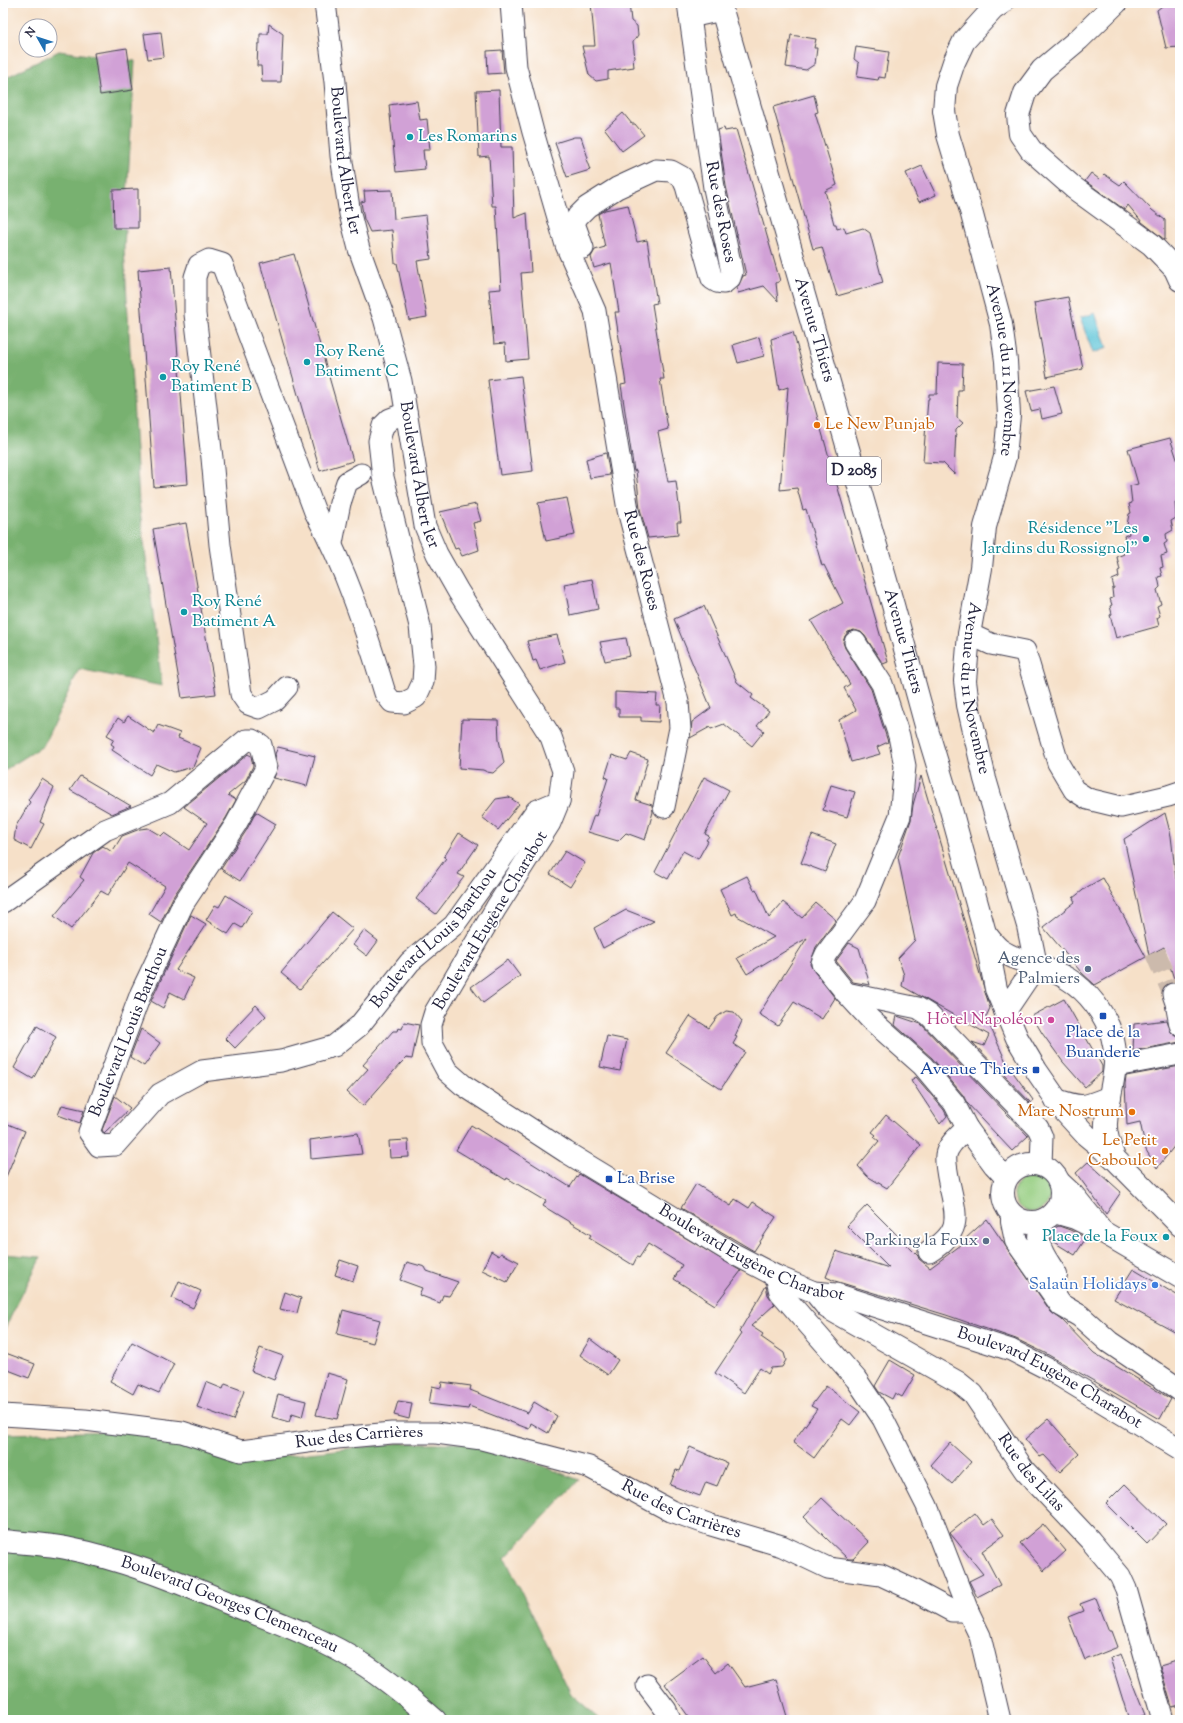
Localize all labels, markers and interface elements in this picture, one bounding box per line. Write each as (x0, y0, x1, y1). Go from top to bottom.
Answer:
north arrow (18, 18, 58, 58)
text: N (21, 24, 40, 42)
street label: Boulevard Albert Ier (323, 85, 367, 238)
place label: Les Romarins (418, 125, 517, 149)
marker: Les Romarins (405, 132, 415, 142)
street label: Rue des Roses (698, 159, 742, 265)
street label: Avenue Thiers (787, 274, 840, 385)
street label: Avenue du 11 Novembre (979, 281, 1021, 458)
place label: Roy René Batiment C (315, 340, 399, 384)
place label: Roy René Batiment B (171, 355, 252, 399)
marker: Roy René Batiment C (302, 357, 312, 367)
marker: Roy René Batiment B (158, 372, 168, 382)
street label: Boulevard Albert Ier (393, 399, 446, 553)
place label: Le New Punjab (825, 413, 935, 437)
marker: Le New Punjab (812, 420, 822, 430)
road number: D 2085 (827, 457, 881, 485)
street label: Rue des Roses (617, 507, 666, 614)
place label: Résidence "Les Jardins du Rossignol" (982, 517, 1138, 561)
marker: Résidence "Les Jardins du Rossignol" (1141, 534, 1151, 544)
street label: Avenue Thiers (877, 586, 929, 697)
place label: Roy René Batiment A (192, 590, 276, 634)
street label: Avenue du 11 Novembre (953, 600, 996, 777)
marker: Roy René Batiment A (179, 607, 189, 617)
street label: Boulevard Eugène Charabot (428, 827, 554, 1015)
street label: Boulevard Louis Barthou (365, 863, 503, 1014)
street label: Boulevard Louis Barthou (84, 943, 174, 1121)
place label: Agence des Palmiers (997, 947, 1080, 991)
marker: Agence des Palmiers (1083, 964, 1093, 974)
place label: Hôtel Napoléon (927, 1008, 1043, 1032)
marker: Place de la Buanderie (1098, 1011, 1108, 1021)
marker: Hôtel Napoléon (1046, 1015, 1056, 1025)
place label: Place de la Buanderie (1066, 1021, 1141, 1065)
place label: Avenue Thiers (920, 1058, 1028, 1082)
marker: Avenue Thiers (1031, 1065, 1041, 1075)
place label: Mare Nostrum (1018, 1100, 1124, 1124)
marker: Mare Nostrum (1127, 1107, 1137, 1117)
place label: Le Petit Caboulot (1088, 1129, 1157, 1173)
marker: Le Petit Caboulot (1160, 1146, 1170, 1156)
place label: La Brise (617, 1167, 675, 1191)
marker: La Brise (604, 1174, 614, 1184)
street label: Boulevard Eugène Charabot (654, 1199, 848, 1308)
place label: Place de la Foux (1042, 1225, 1158, 1249)
place label: Parking la Foux (865, 1229, 978, 1253)
marker: Place de la Foux (1161, 1232, 1171, 1242)
marker: Parking la Foux (981, 1236, 991, 1246)
place label: Salaün Holidays (1029, 1273, 1147, 1297)
marker: Salaün Holidays (1150, 1280, 1160, 1290)
street label: Boulevard Eugène Charabot (954, 1321, 1147, 1435)
street label: Rue des Carrières (294, 1421, 423, 1456)
street label: Rue des Lilas (991, 1429, 1070, 1518)
street label: Rue des Carrières (617, 1474, 744, 1545)
street label: Boulevard Georges Clemenceau (118, 1551, 343, 1660)

